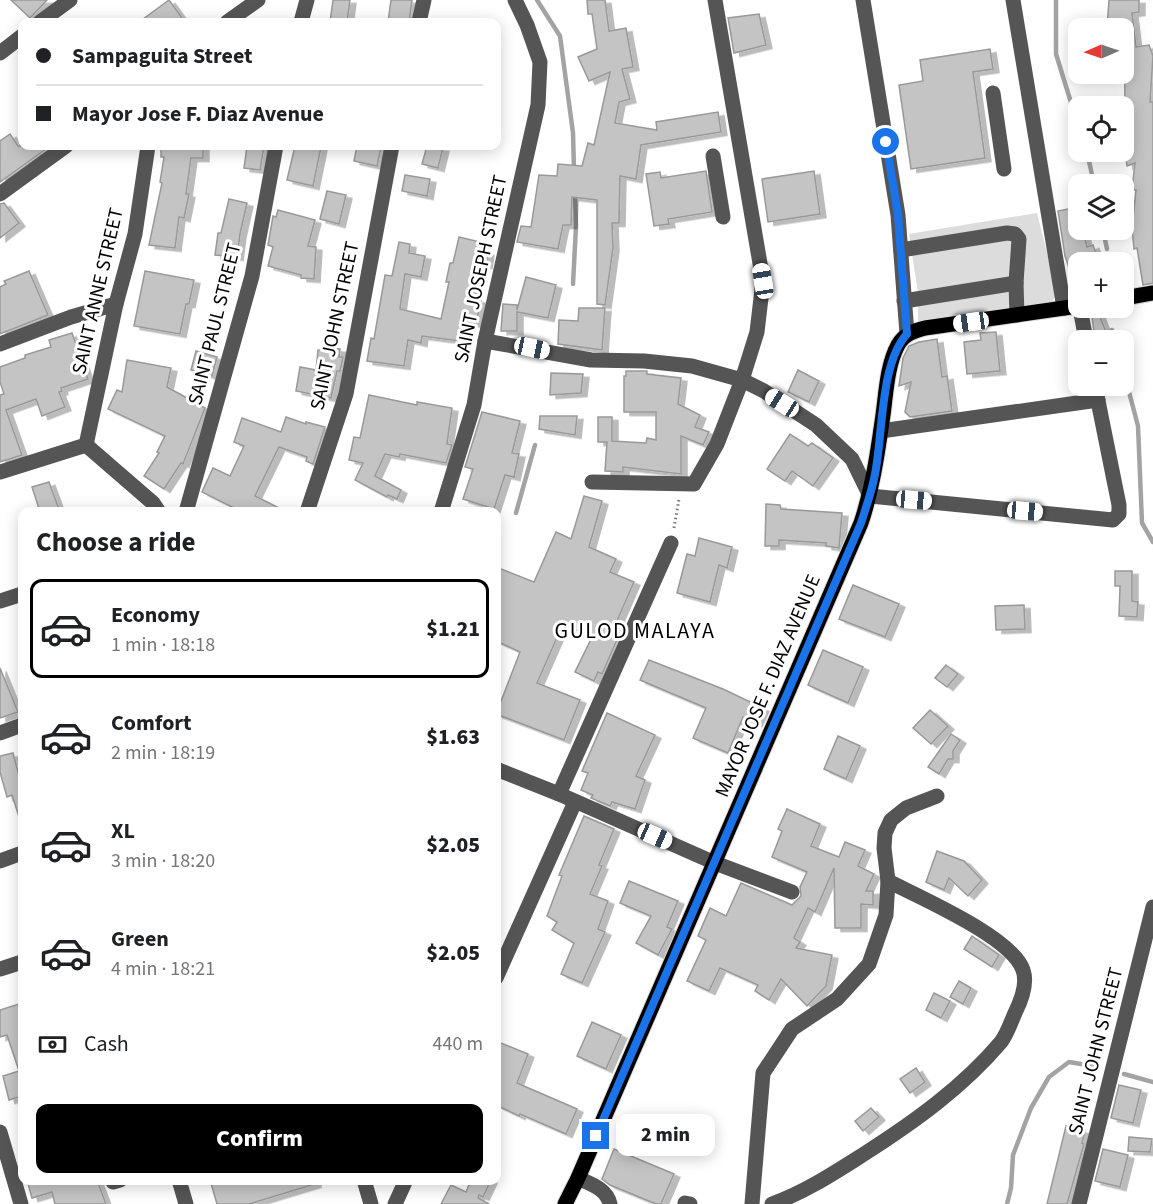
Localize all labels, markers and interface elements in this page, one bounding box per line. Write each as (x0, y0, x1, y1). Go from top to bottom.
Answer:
north arrow (1068, 18, 1134, 84)
map controls (1068, 18, 1134, 396)
text: Sampaguita Street (72, 40, 253, 72)
button: locate (1068, 96, 1134, 162)
text: Mayor Jose F. Diaz Avenue (72, 98, 324, 130)
route start (872, 128, 899, 155)
street label: SAINT JOSEPH STREET (447, 172, 515, 365)
button: layers (1068, 174, 1134, 240)
street label: SAINT ANNE STREET (65, 205, 131, 377)
street label: SAINT JOHN STREET (303, 239, 367, 413)
street label: SAINT PAUL STREET (181, 240, 249, 408)
button: + (1068, 252, 1134, 318)
car (751, 262, 775, 300)
car (952, 311, 990, 333)
button: − (1068, 330, 1134, 396)
car (513, 335, 551, 361)
car (762, 386, 802, 420)
car (895, 489, 933, 511)
car (1006, 500, 1044, 522)
text: Choose a ride (36, 523, 196, 562)
street label: MAYOR JOSE F. DIAZ AVENUE (708, 570, 828, 802)
text: Economy (111, 599, 200, 631)
icon: car (39, 602, 93, 656)
text: $1.21 (426, 613, 480, 645)
district label: GULOD MALAYA (555, 615, 715, 647)
text: 1 min · 18:18 (111, 631, 215, 659)
text: Comfort (111, 707, 192, 739)
icon: car (39, 710, 93, 764)
text: $1.63 (426, 721, 480, 753)
text: 2 min · 18:19 (111, 739, 215, 767)
text: XL (111, 815, 135, 847)
icon: car (39, 818, 93, 872)
car (635, 820, 675, 852)
text: $2.05 (426, 829, 480, 861)
text: 3 min · 18:20 (111, 847, 215, 875)
text: Green (111, 923, 169, 955)
icon: car (39, 926, 93, 980)
text: $2.05 (426, 937, 480, 969)
text: 4 min · 18:21 (111, 955, 215, 983)
street label: SAINT JOHN STREET (1062, 964, 1130, 1138)
icon: cash (36, 1028, 69, 1061)
text: Cash (84, 1028, 129, 1060)
text: 440 m (433, 1030, 483, 1058)
button: Confirm (36, 1104, 483, 1173)
callout: 2 min (617, 1115, 716, 1157)
text: 2 min (641, 1121, 690, 1149)
route end (582, 1122, 609, 1149)

